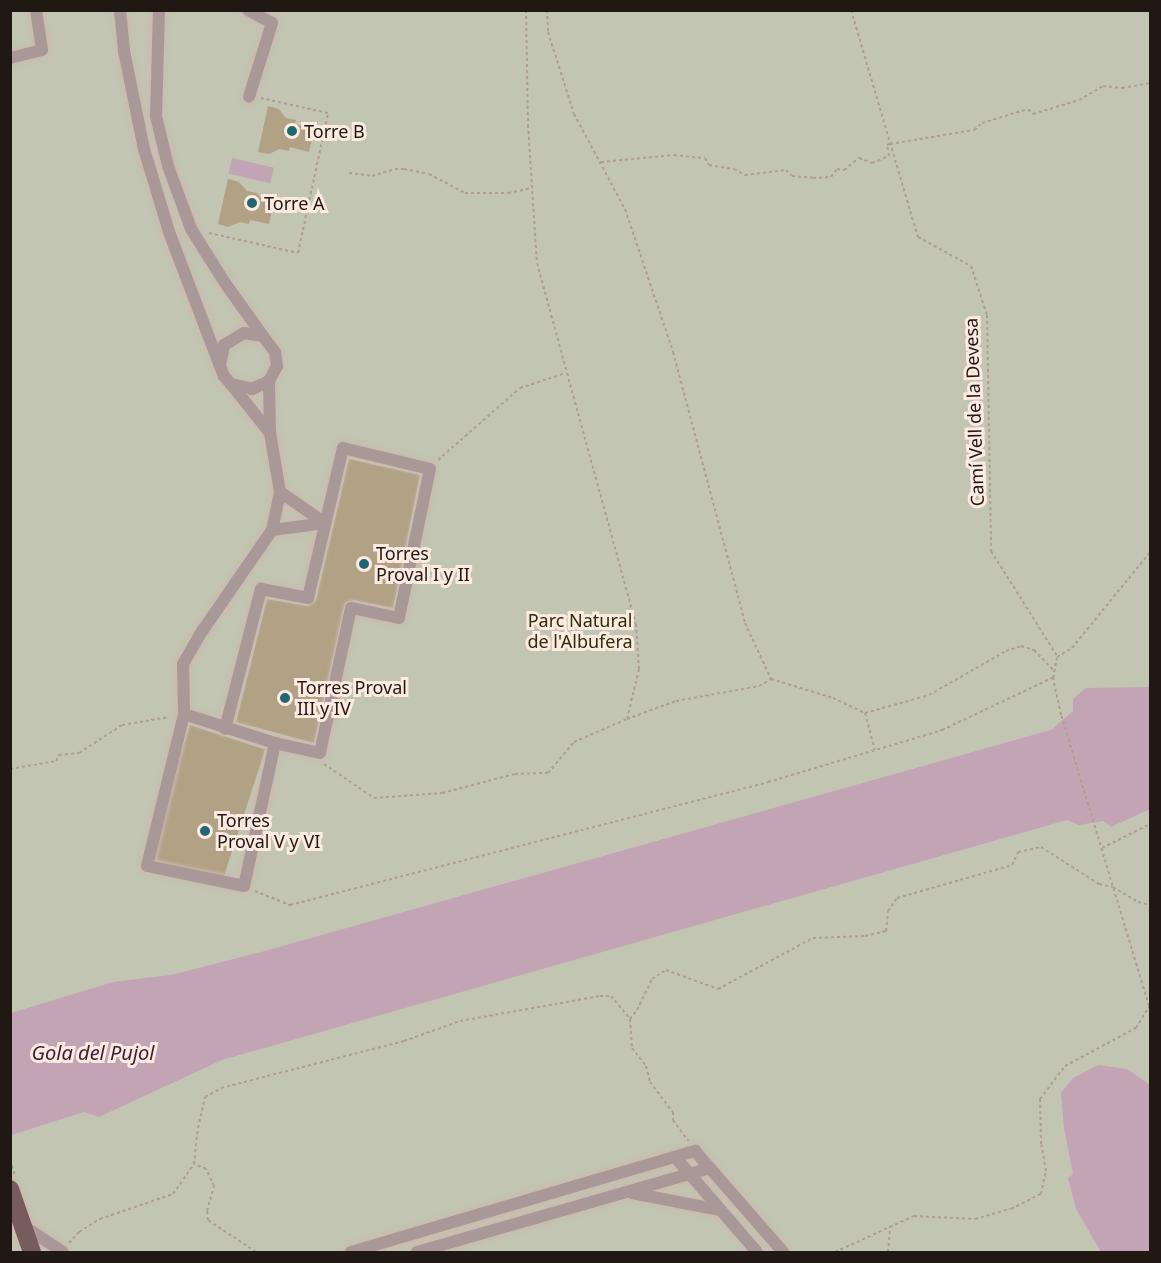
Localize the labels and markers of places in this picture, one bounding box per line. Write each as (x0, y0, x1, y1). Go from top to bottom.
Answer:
place label: Torre B (304, 120, 365, 142)
marker: Torre B (285, 124, 299, 138)
place label: Torre A (264, 192, 324, 214)
marker: Torre A (245, 196, 259, 210)
place label: Torres Proval I y II (376, 543, 470, 586)
marker: Torres Proval I y II (357, 557, 371, 571)
place label: Torres Proval III y IV (297, 677, 407, 720)
marker: Torres Proval III y IV (278, 691, 292, 705)
place label: Torres Proval V y VI (217, 810, 320, 852)
marker: Torres Proval V y VI (198, 824, 212, 838)

